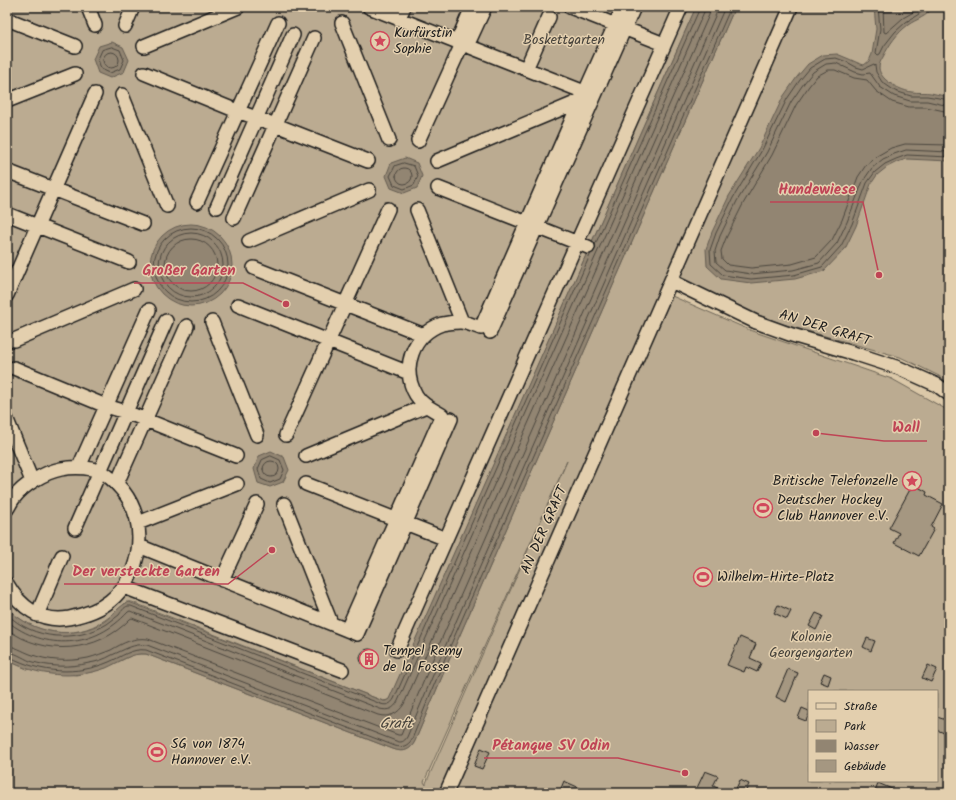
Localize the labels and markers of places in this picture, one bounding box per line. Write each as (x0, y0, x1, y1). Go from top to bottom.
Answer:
place label: Kurfürstin Sophie (394, 22, 452, 60)
place icon: Kurfürstin Sophie (369, 30, 391, 52)
callout: Hundewiese (770, 175, 863, 202)
callout: Großer Garten (134, 256, 243, 283)
callout: Wall (884, 414, 927, 441)
place label: Britische Telefonzelle (773, 470, 899, 492)
place icon: Britische Telefonzelle (901, 470, 923, 492)
place label: Deutscher Hockey Club Hannover e.V. (777, 489, 889, 527)
sports icon: Deutscher Hockey Club Hannover e.V. (752, 497, 774, 519)
callout: Der versteckte Garten (64, 557, 228, 584)
sports icon: Wilhelm-Hirte-Platz (692, 566, 714, 588)
place label: Wilhelm-Hirte-Platz (717, 566, 834, 588)
place label: Tempel Remy de la Fosse (383, 640, 463, 678)
building icon: Tempel Remy de la Fosse (358, 648, 380, 670)
callout: Pétanque SV Odin (484, 731, 618, 758)
place label: SG von 1874 Hannover e.V. (171, 733, 251, 771)
sports icon: SG von 1874 Hannover e.V. (146, 741, 168, 763)

